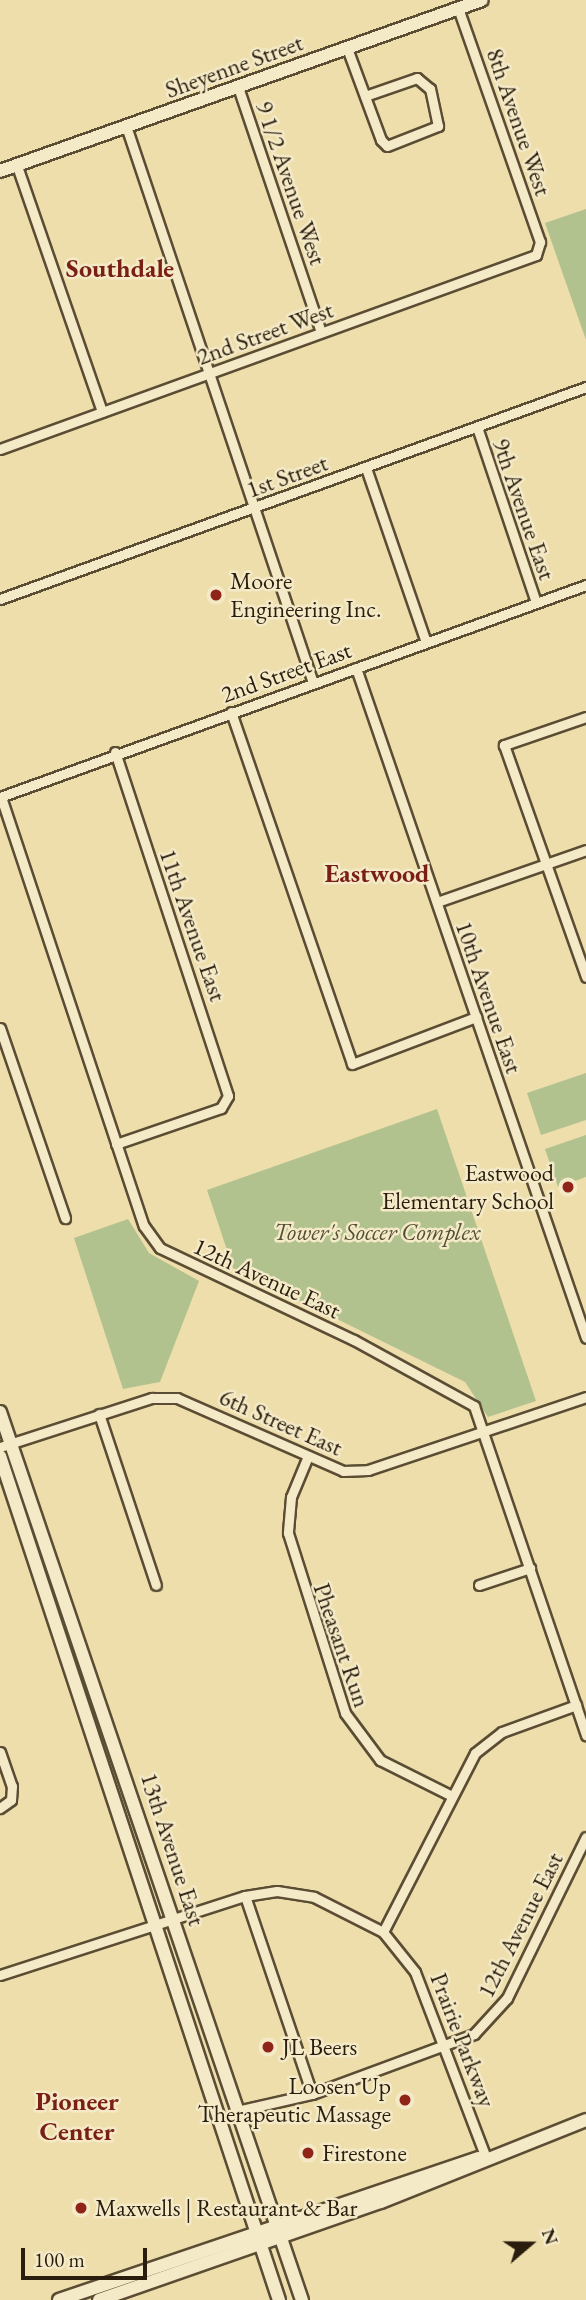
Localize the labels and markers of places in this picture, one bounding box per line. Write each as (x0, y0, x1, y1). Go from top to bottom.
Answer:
place label: Moore Engineering Inc. (230, 567, 382, 623)
marker: Moore Engineering Inc. (208, 587, 224, 603)
place label: Eastwood Elementary School (382, 1159, 554, 1215)
marker: Eastwood Elementary School (560, 1179, 576, 1195)
place label: JL Beers (282, 2033, 357, 2061)
marker: JL Beers (260, 2039, 276, 2055)
place label: Loosen Up Therapeutic Massage (198, 2072, 391, 2128)
marker: Loosen Up Therapeutic Massage (397, 2092, 413, 2108)
place label: Firestone (322, 2139, 407, 2167)
marker: Firestone (300, 2145, 316, 2161)
place label: Maxwells | Restaurant & Bar (95, 2194, 358, 2222)
marker: Maxwells | Restaurant & Bar (73, 2200, 89, 2216)

